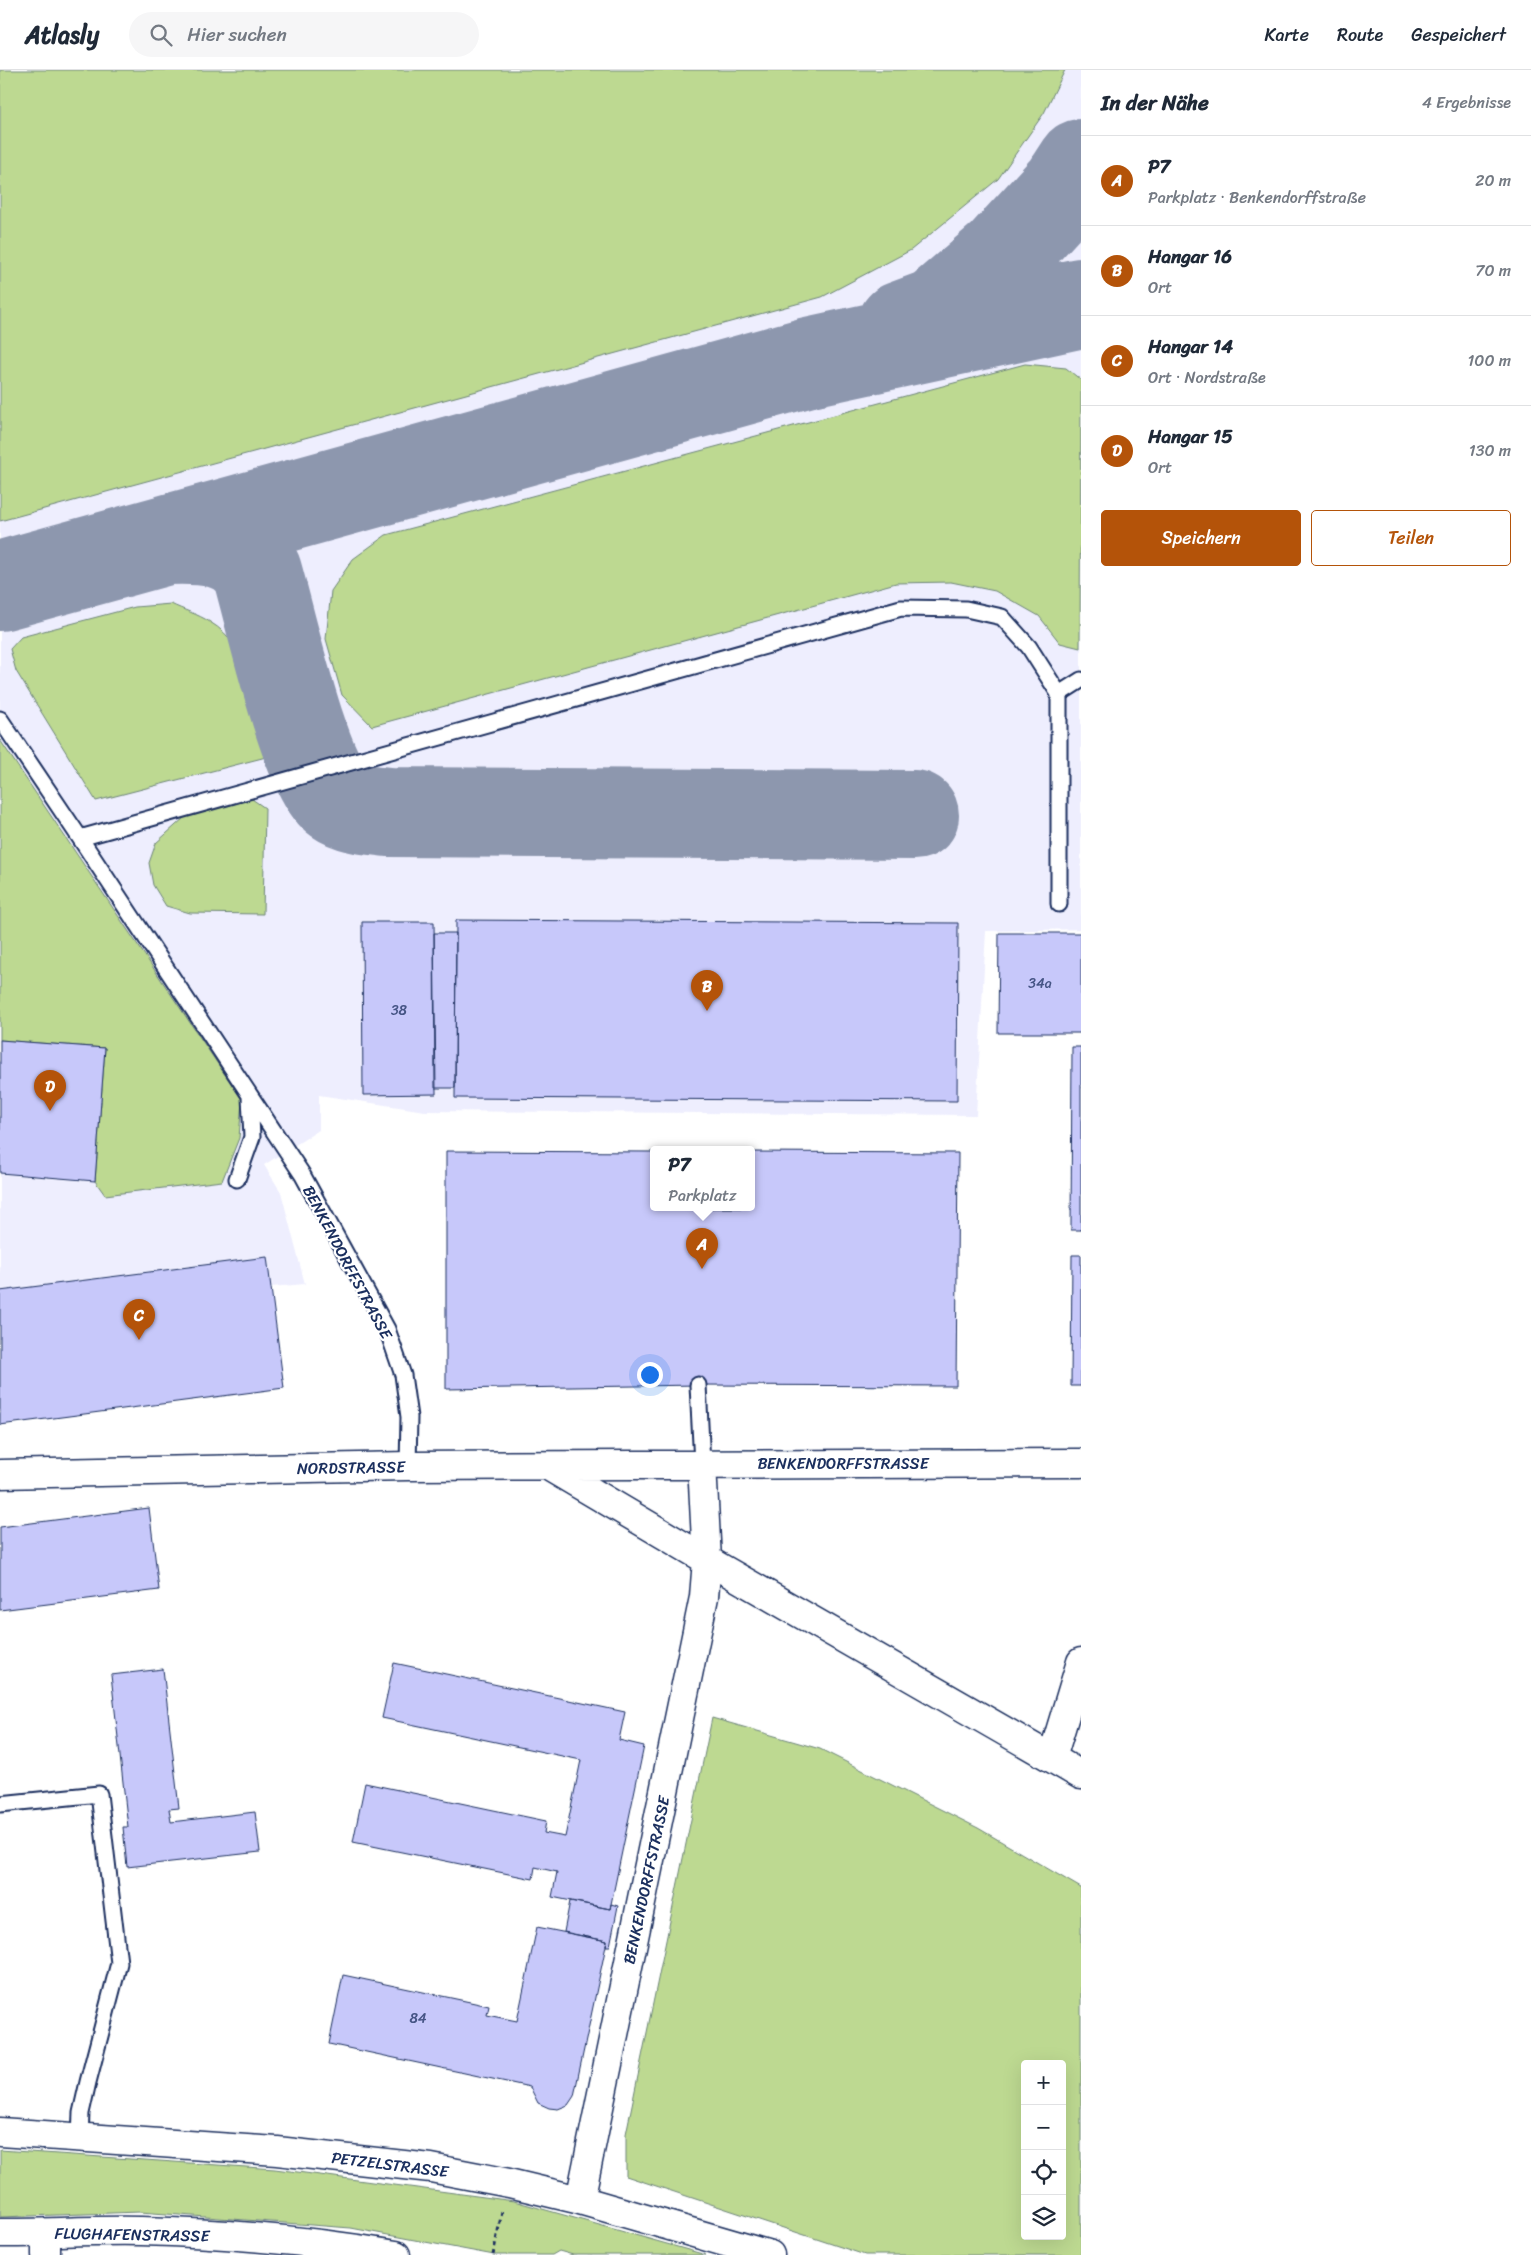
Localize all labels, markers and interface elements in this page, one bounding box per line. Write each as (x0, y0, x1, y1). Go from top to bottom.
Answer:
search box (129, 12, 479, 57)
text: Atlasly (25, 14, 99, 56)
text: Hier suchen (187, 18, 287, 51)
text: Karte (1264, 19, 1309, 51)
text: Route (1337, 19, 1383, 51)
text: Gespeichert (1411, 19, 1506, 51)
icon: search (147, 21, 175, 49)
text: In der Nähe (1101, 84, 1209, 122)
text: 4 Ergebnisse (1422, 88, 1511, 117)
text: P7 (1148, 150, 1170, 183)
text: A (1112, 166, 1122, 195)
text: 20 m (1475, 166, 1511, 195)
text: Parkplatz · Benkendorffstraße (1148, 183, 1366, 212)
text: Hangar 16 (1148, 240, 1232, 273)
text: B (1112, 256, 1122, 285)
text: 70 m (1475, 256, 1511, 285)
text: Ort (1148, 273, 1172, 302)
text: Hangar 14 (1148, 330, 1233, 363)
text: C (1112, 346, 1122, 375)
text: 100 m (1467, 346, 1511, 375)
text: Ort · Nordstraße (1148, 363, 1266, 392)
text: Hangar 15 (1148, 420, 1233, 453)
text: D (1112, 436, 1122, 465)
text: 130 m (1469, 436, 1511, 465)
text: Ort (1148, 453, 1172, 482)
button: Speichern (1101, 510, 1301, 566)
button: Teilen (1311, 510, 1511, 566)
pin: B (691, 970, 723, 1011)
house number: 34a (1028, 971, 1052, 996)
house number: 38 (391, 998, 408, 1023)
pin: D (34, 1070, 66, 1111)
popup (650, 1146, 755, 1211)
text: P7 (668, 1148, 691, 1181)
street label: BENKENDORFFSTRASSE (295, 1180, 401, 1346)
text: Parkplatz (668, 1181, 737, 1210)
pin: A (686, 1228, 718, 1269)
pin: C (123, 1299, 155, 1340)
your location (637, 1362, 663, 1388)
street label: BENKENDORFFSTRASSE (757, 1449, 930, 1478)
street label: NORDSTRASSE (297, 1452, 406, 1483)
street label: BENKENDORFFSTRASSE (615, 1792, 679, 1967)
house number: 84 (409, 2006, 427, 2031)
map controls (1021, 2060, 1066, 2240)
button: + (1021, 2060, 1066, 2105)
button: − (1021, 2105, 1066, 2150)
street label: PETZELSTRASSE (330, 2143, 451, 2186)
button: locate (1021, 2150, 1066, 2195)
button: layers (1021, 2195, 1066, 2240)
street label: FLUGHAFENSTRASSE (54, 2219, 211, 2250)

